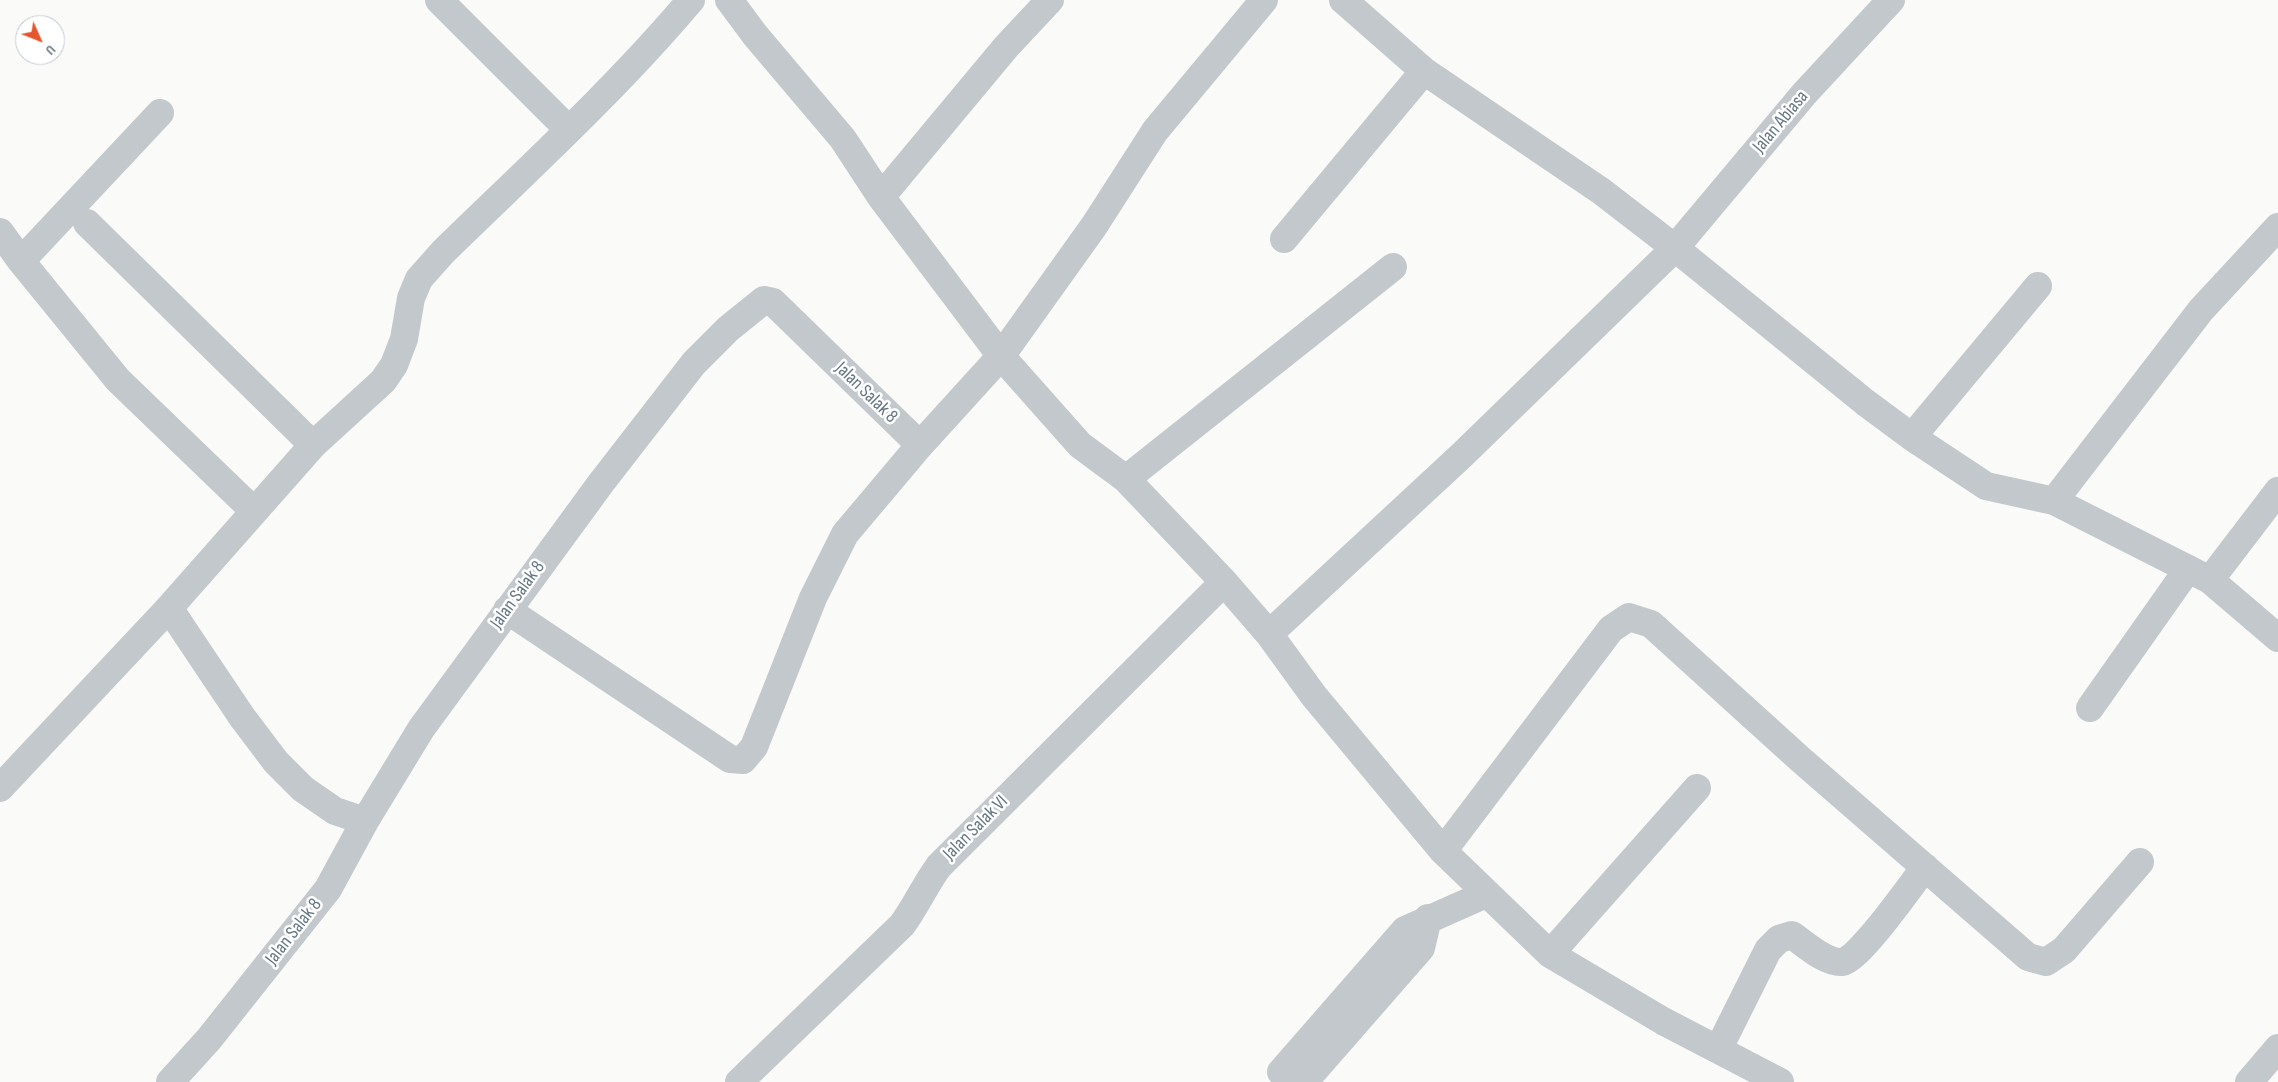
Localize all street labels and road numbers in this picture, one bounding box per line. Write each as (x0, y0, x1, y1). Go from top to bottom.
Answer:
street label: Jalan Abiasa (1748, 86, 1814, 158)
street label: Jalan Salak 8 (830, 358, 902, 428)
street label: Jalan Salak 8 (486, 557, 550, 633)
street label: Jalan Salak VI (939, 791, 1013, 865)
street label: Jalan Salak 8 (261, 894, 327, 970)

